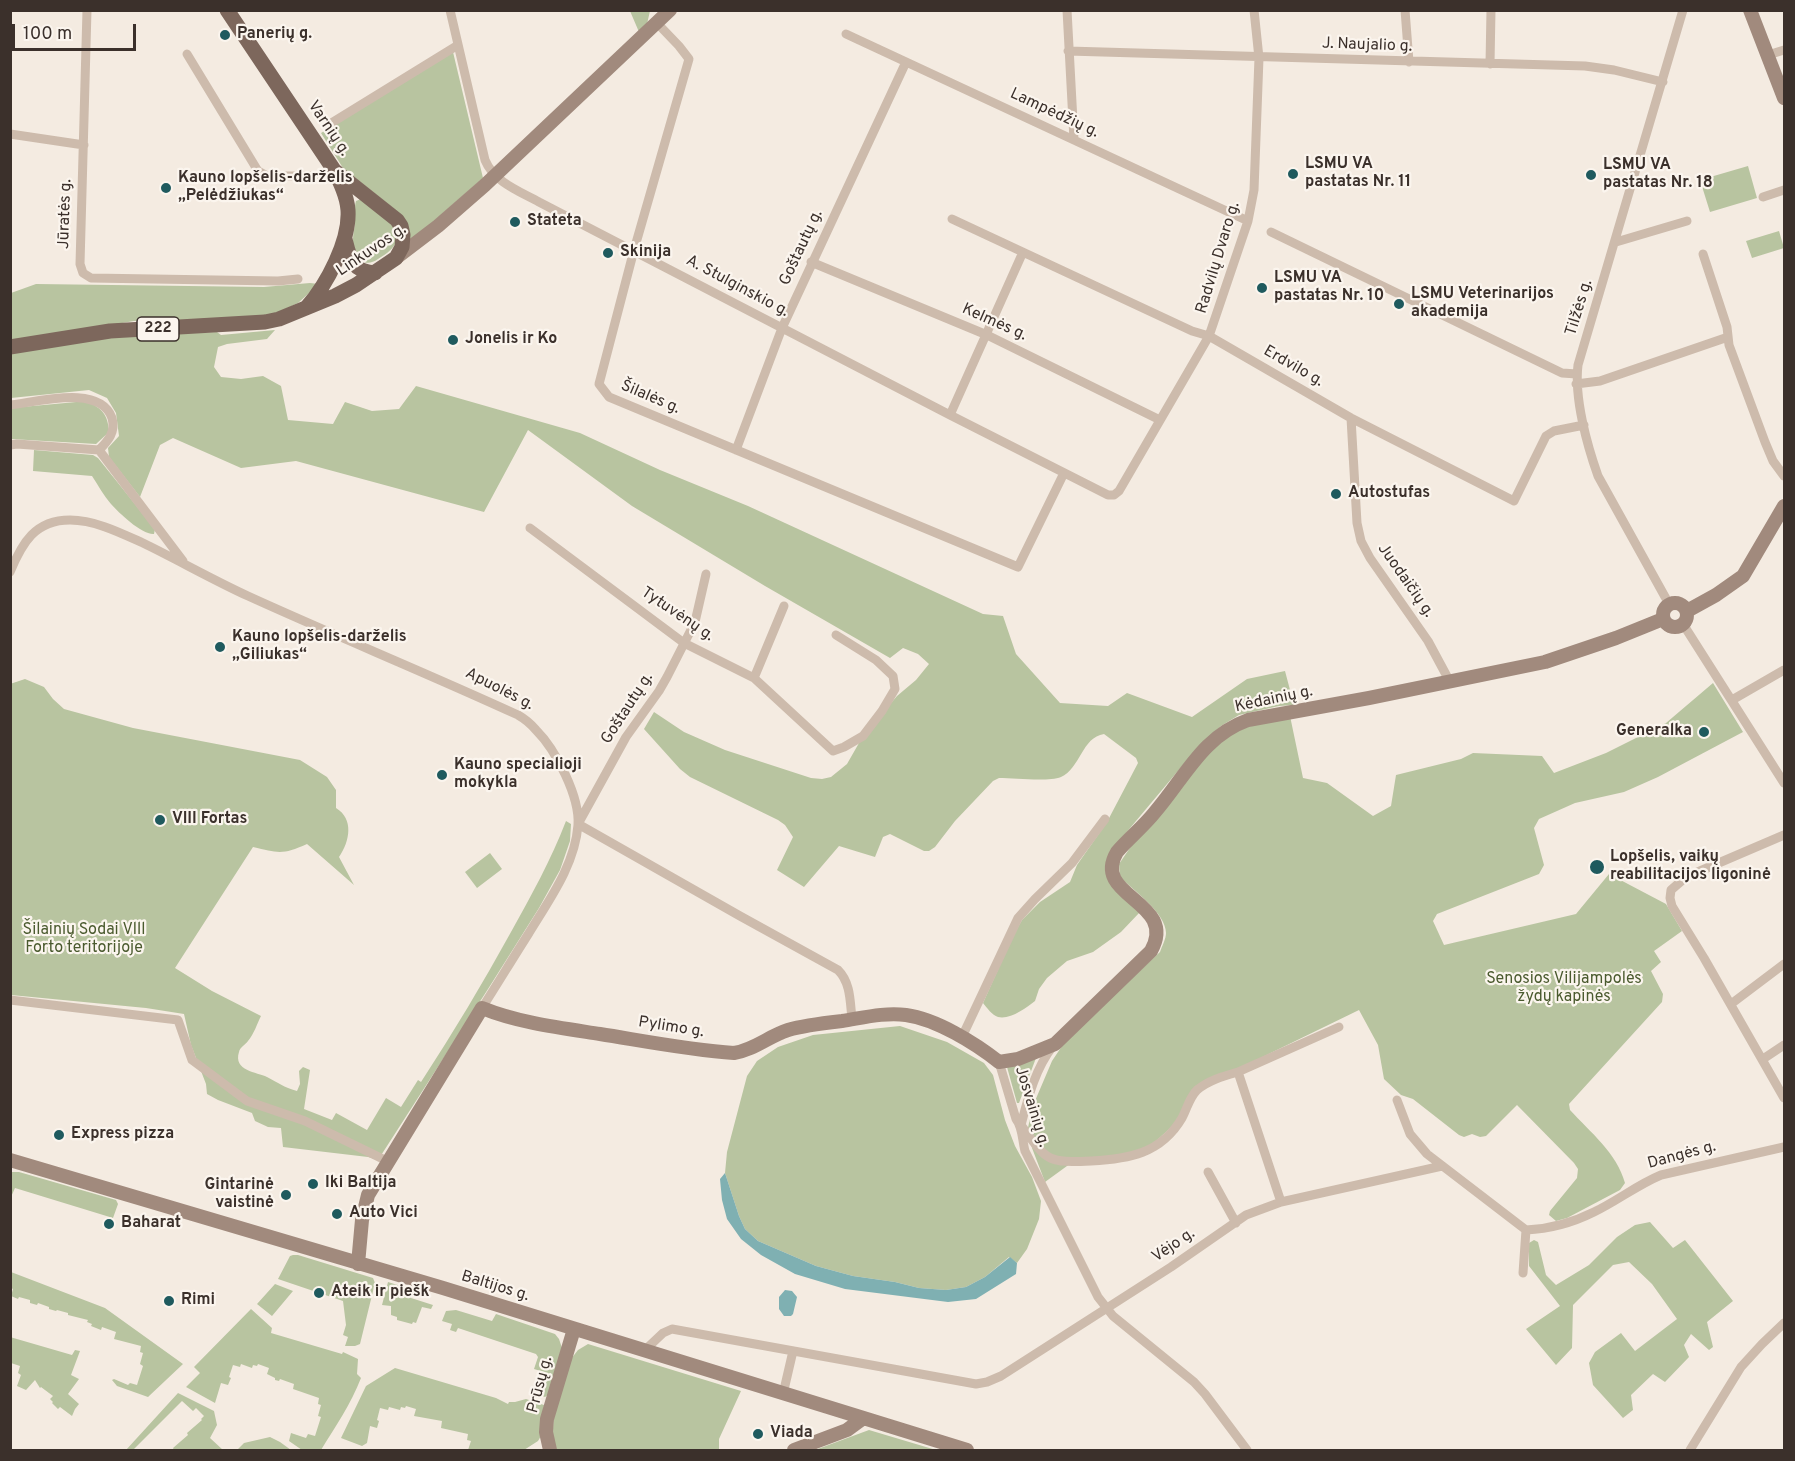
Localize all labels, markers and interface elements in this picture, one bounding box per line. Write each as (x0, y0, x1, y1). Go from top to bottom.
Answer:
scale bar (15, 12, 140, 50)
text: 100 m (23, 23, 72, 46)
place label: Panerių g. (237, 25, 312, 45)
marker: Panerių g. (218, 28, 232, 42)
street label: J. Naujalio g. (1322, 35, 1412, 57)
street label: Lampėdžių g. (1006, 85, 1102, 143)
street label: Varnių g. (303, 98, 353, 160)
place label: LSMU VA pastatas Nr. 11 (1305, 155, 1411, 193)
place label: LSMU VA pastatas Nr. 18 (1603, 156, 1713, 194)
marker: LSMU VA pastatas Nr. 11 (1286, 167, 1300, 181)
marker: LSMU VA pastatas Nr. 18 (1584, 168, 1598, 182)
place label: Kauno lopšelis-darželis „Pelėdžiukas“ (178, 169, 353, 207)
street label: Jūratės g. (55, 179, 77, 249)
marker: Kauno lopšelis-darželis „Pelėdžiukas“ (159, 181, 173, 195)
street label: Radvilų Dvaro g. (1193, 200, 1245, 316)
street label: Goštautų g. (776, 207, 828, 289)
place label: Stateta (527, 212, 582, 232)
marker: Stateta (508, 215, 522, 229)
street label: Linkuvos g. (333, 221, 411, 281)
place label: Skinija (620, 243, 671, 263)
marker: Skinija (601, 246, 615, 260)
street label: A. Stulginskio g. (682, 252, 792, 322)
place label: LSMU VA pastatas Nr. 10 (1274, 269, 1384, 307)
street label: Tilžės g. (1562, 278, 1598, 338)
marker: LSMU VA pastatas Nr. 10 (1255, 281, 1269, 295)
place label: LSMU Veterinarijos akademija (1411, 285, 1554, 323)
marker: LSMU Veterinarijos akademija (1392, 297, 1406, 311)
street label: Kelmės g. (959, 300, 1029, 346)
road number: 222 (137, 317, 179, 341)
place label: Jonelis ir Ko (465, 330, 557, 350)
marker: Jonelis ir Ko (446, 333, 460, 347)
street label: Erdvilo g. (1260, 342, 1326, 392)
street label: Šilalės g. (617, 377, 683, 419)
place label: Autostufas (1348, 484, 1430, 504)
marker: Autostufas (1329, 487, 1343, 501)
street label: Juodaičių g. (1373, 540, 1437, 622)
street label: Tytuvėnų g. (637, 584, 717, 646)
place label: Kauno lopšelis-darželis „Giliukas“ (232, 628, 407, 666)
marker: Kauno lopšelis-darželis „Giliukas“ (213, 640, 227, 654)
street label: Apuolės g. (462, 665, 536, 715)
street label: Goštautų g. (598, 670, 658, 748)
street label: Kėdainių g. (1233, 682, 1315, 718)
place label: Generalka (1616, 722, 1692, 742)
marker: Generalka (1697, 725, 1711, 739)
place label: Kauno specialioji mokykla (454, 756, 582, 794)
marker: Kauno specialioji mokykla (435, 768, 449, 782)
place label: VIII Fortas (172, 810, 247, 830)
marker: VIII Fortas (153, 813, 167, 827)
place label: Lopšelis, vaikų reabilitacijos ligoninė (1610, 848, 1771, 886)
marker: Lopšelis, vaikų reabilitacijos ligoninė (1588, 858, 1606, 876)
park label: Šilainių Sodai Vlll Forto teritorijoje (23, 921, 145, 959)
park label: Senosios Vilijampolės žydų kapinės (1486, 970, 1642, 1008)
street label: Pylimo g. (637, 1013, 705, 1043)
street label: Josvainių g. (1010, 1064, 1052, 1150)
place label: Express pizza (71, 1125, 174, 1145)
marker: Express pizza (52, 1128, 66, 1142)
street label: Dangės g. (1646, 1138, 1718, 1174)
place label: Iki Baltija (325, 1174, 396, 1194)
place label: Gintarinė vaistinė (204, 1176, 274, 1214)
marker: Iki Baltija (306, 1177, 320, 1191)
marker: Gintarinė vaistinė (279, 1188, 293, 1202)
place label: Auto Vici (349, 1204, 418, 1224)
marker: Auto Vici (330, 1207, 344, 1221)
place label: Baharat (121, 1214, 181, 1234)
marker: Baharat (102, 1217, 116, 1231)
street label: Vėjo g. (1149, 1225, 1199, 1267)
street label: Baltijos g. (459, 1268, 531, 1306)
place label: Ateik ir piešk (331, 1283, 430, 1303)
marker: Ateik ir piešk (312, 1286, 326, 1300)
place label: Rimi (181, 1291, 215, 1311)
marker: Rimi (162, 1294, 176, 1308)
street label: Prūsų g. (524, 1355, 558, 1415)
place label: Viada (770, 1424, 813, 1444)
marker: Viada (751, 1427, 765, 1441)

